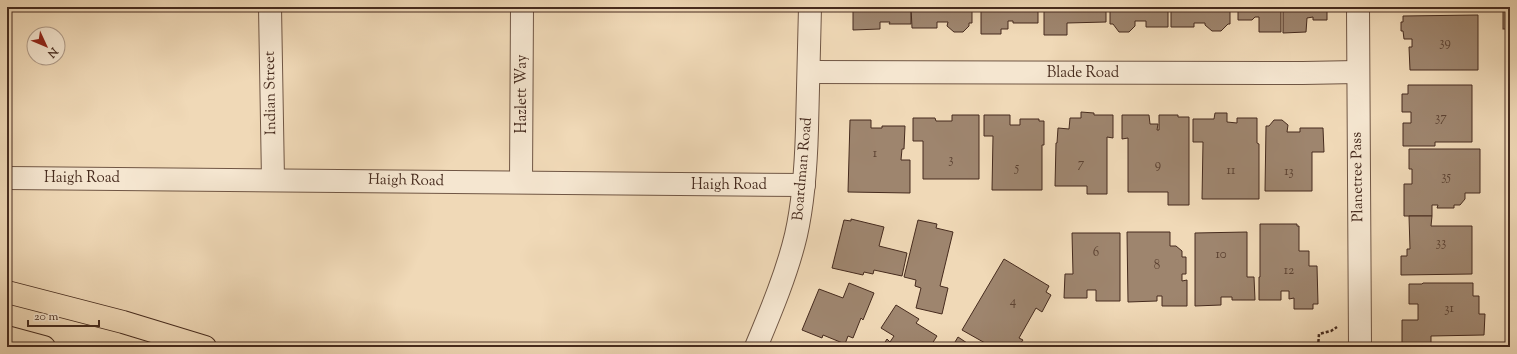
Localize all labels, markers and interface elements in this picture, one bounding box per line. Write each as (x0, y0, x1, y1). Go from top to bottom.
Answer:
north arrow (26, 26, 66, 66)
house number: 39 (1439, 34, 1451, 52)
text: N (44, 43, 62, 61)
street label: Indian Street (260, 51, 282, 135)
street label: Hazlett Way (512, 54, 533, 133)
street label: Blade Road (1047, 63, 1120, 84)
house number: 37 (1435, 109, 1447, 127)
street label: Boardman Road (788, 116, 818, 221)
street label: Planetree Pass (1347, 132, 1369, 222)
house number: 1 (873, 145, 878, 163)
house number: 3 (948, 151, 954, 169)
house number: 7 (1078, 155, 1085, 173)
house number: 9 (1155, 156, 1161, 174)
house number: 5 (1014, 159, 1020, 177)
house number: 11 (1227, 162, 1236, 180)
house number: 13 (1284, 163, 1294, 181)
street label: Haigh Road (44, 168, 121, 189)
house number: 35 (1441, 168, 1451, 186)
street label: Haigh Road (368, 170, 445, 192)
street label: Haigh Road (691, 175, 768, 196)
house number: 33 (1436, 234, 1446, 252)
house number: 6 (1093, 244, 1099, 262)
house number: 10 (1215, 246, 1227, 264)
house number: 8 (1154, 257, 1160, 275)
house number: 12 (1284, 262, 1294, 280)
house number: 4 (1010, 293, 1017, 311)
house number: 31 (1444, 300, 1454, 318)
scale bar (28, 302, 99, 328)
text: 20 m (34, 308, 59, 326)

